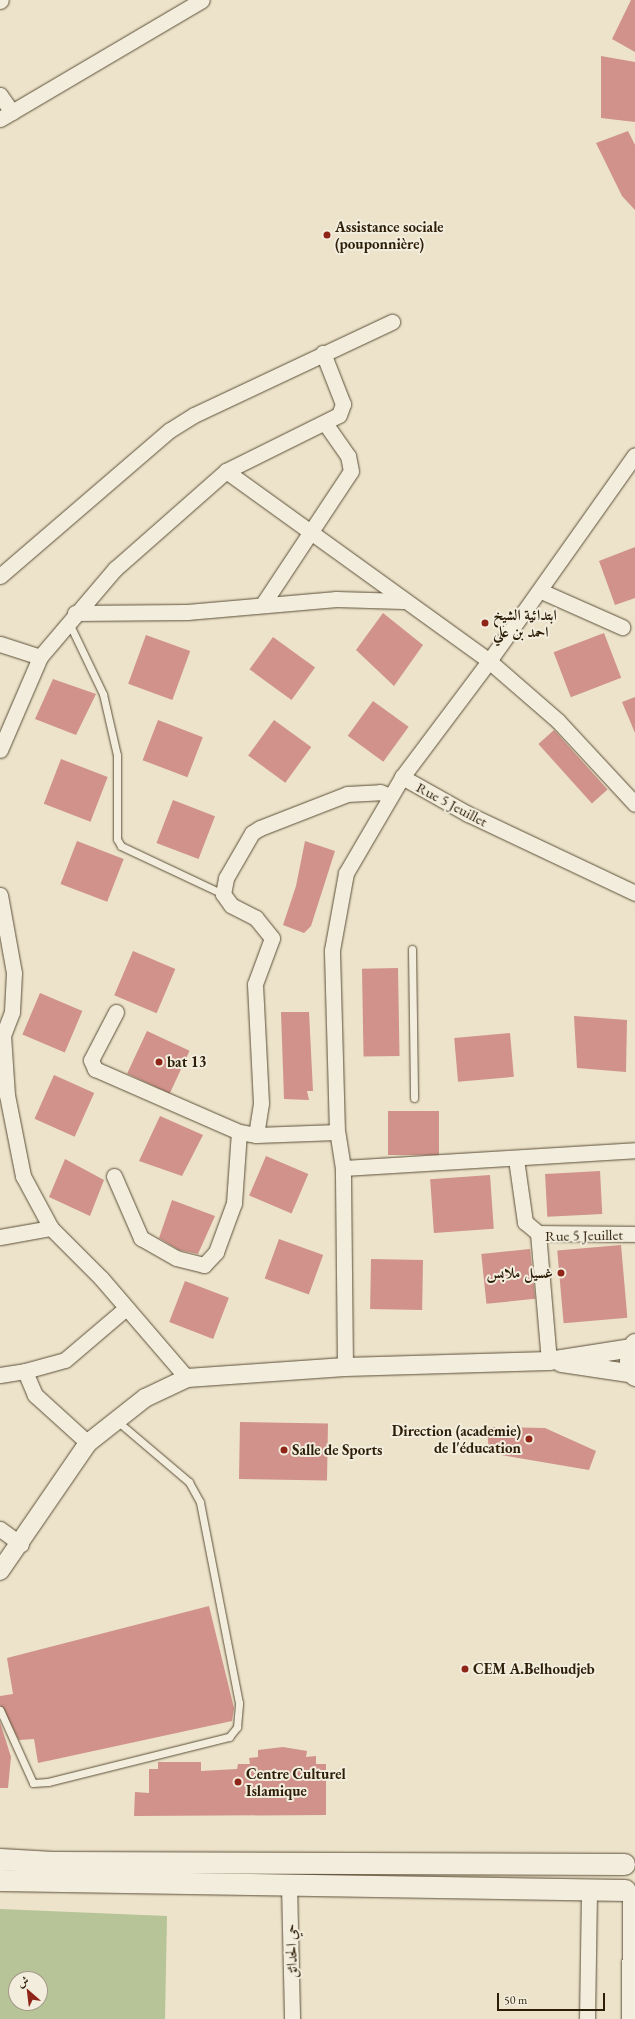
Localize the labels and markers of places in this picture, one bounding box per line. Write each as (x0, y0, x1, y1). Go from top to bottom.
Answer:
place label: Assistance sociale (pouponnière) (335, 217, 443, 252)
marker: Assistance sociale (pouponnière) (322, 230, 332, 240)
place label: ابتدائية الشيخ احمد بن علي (493, 605, 557, 640)
marker: ابتدائية الشيخ احمد بن علي (480, 618, 490, 628)
place label: bat 13 (167, 1053, 207, 1071)
marker: bat 13 (154, 1057, 164, 1067)
place label: غسيل ملابس (487, 1264, 553, 1282)
marker: غسيل ملابس (556, 1268, 566, 1278)
place label: Direction (academie) de l'éducation (392, 1421, 521, 1456)
marker: Direction (academie) de l'éducation (524, 1434, 534, 1444)
place label: Salle de Sports (292, 1441, 382, 1459)
marker: Salle de Sports (279, 1445, 289, 1455)
place label: CEM A.Belhoudjeb (473, 1660, 595, 1678)
marker: CEM A.Belhoudjeb (460, 1664, 470, 1674)
place label: Centre Culturel Islamique (246, 1764, 346, 1799)
marker: Centre Culturel Islamique (233, 1777, 243, 1787)

